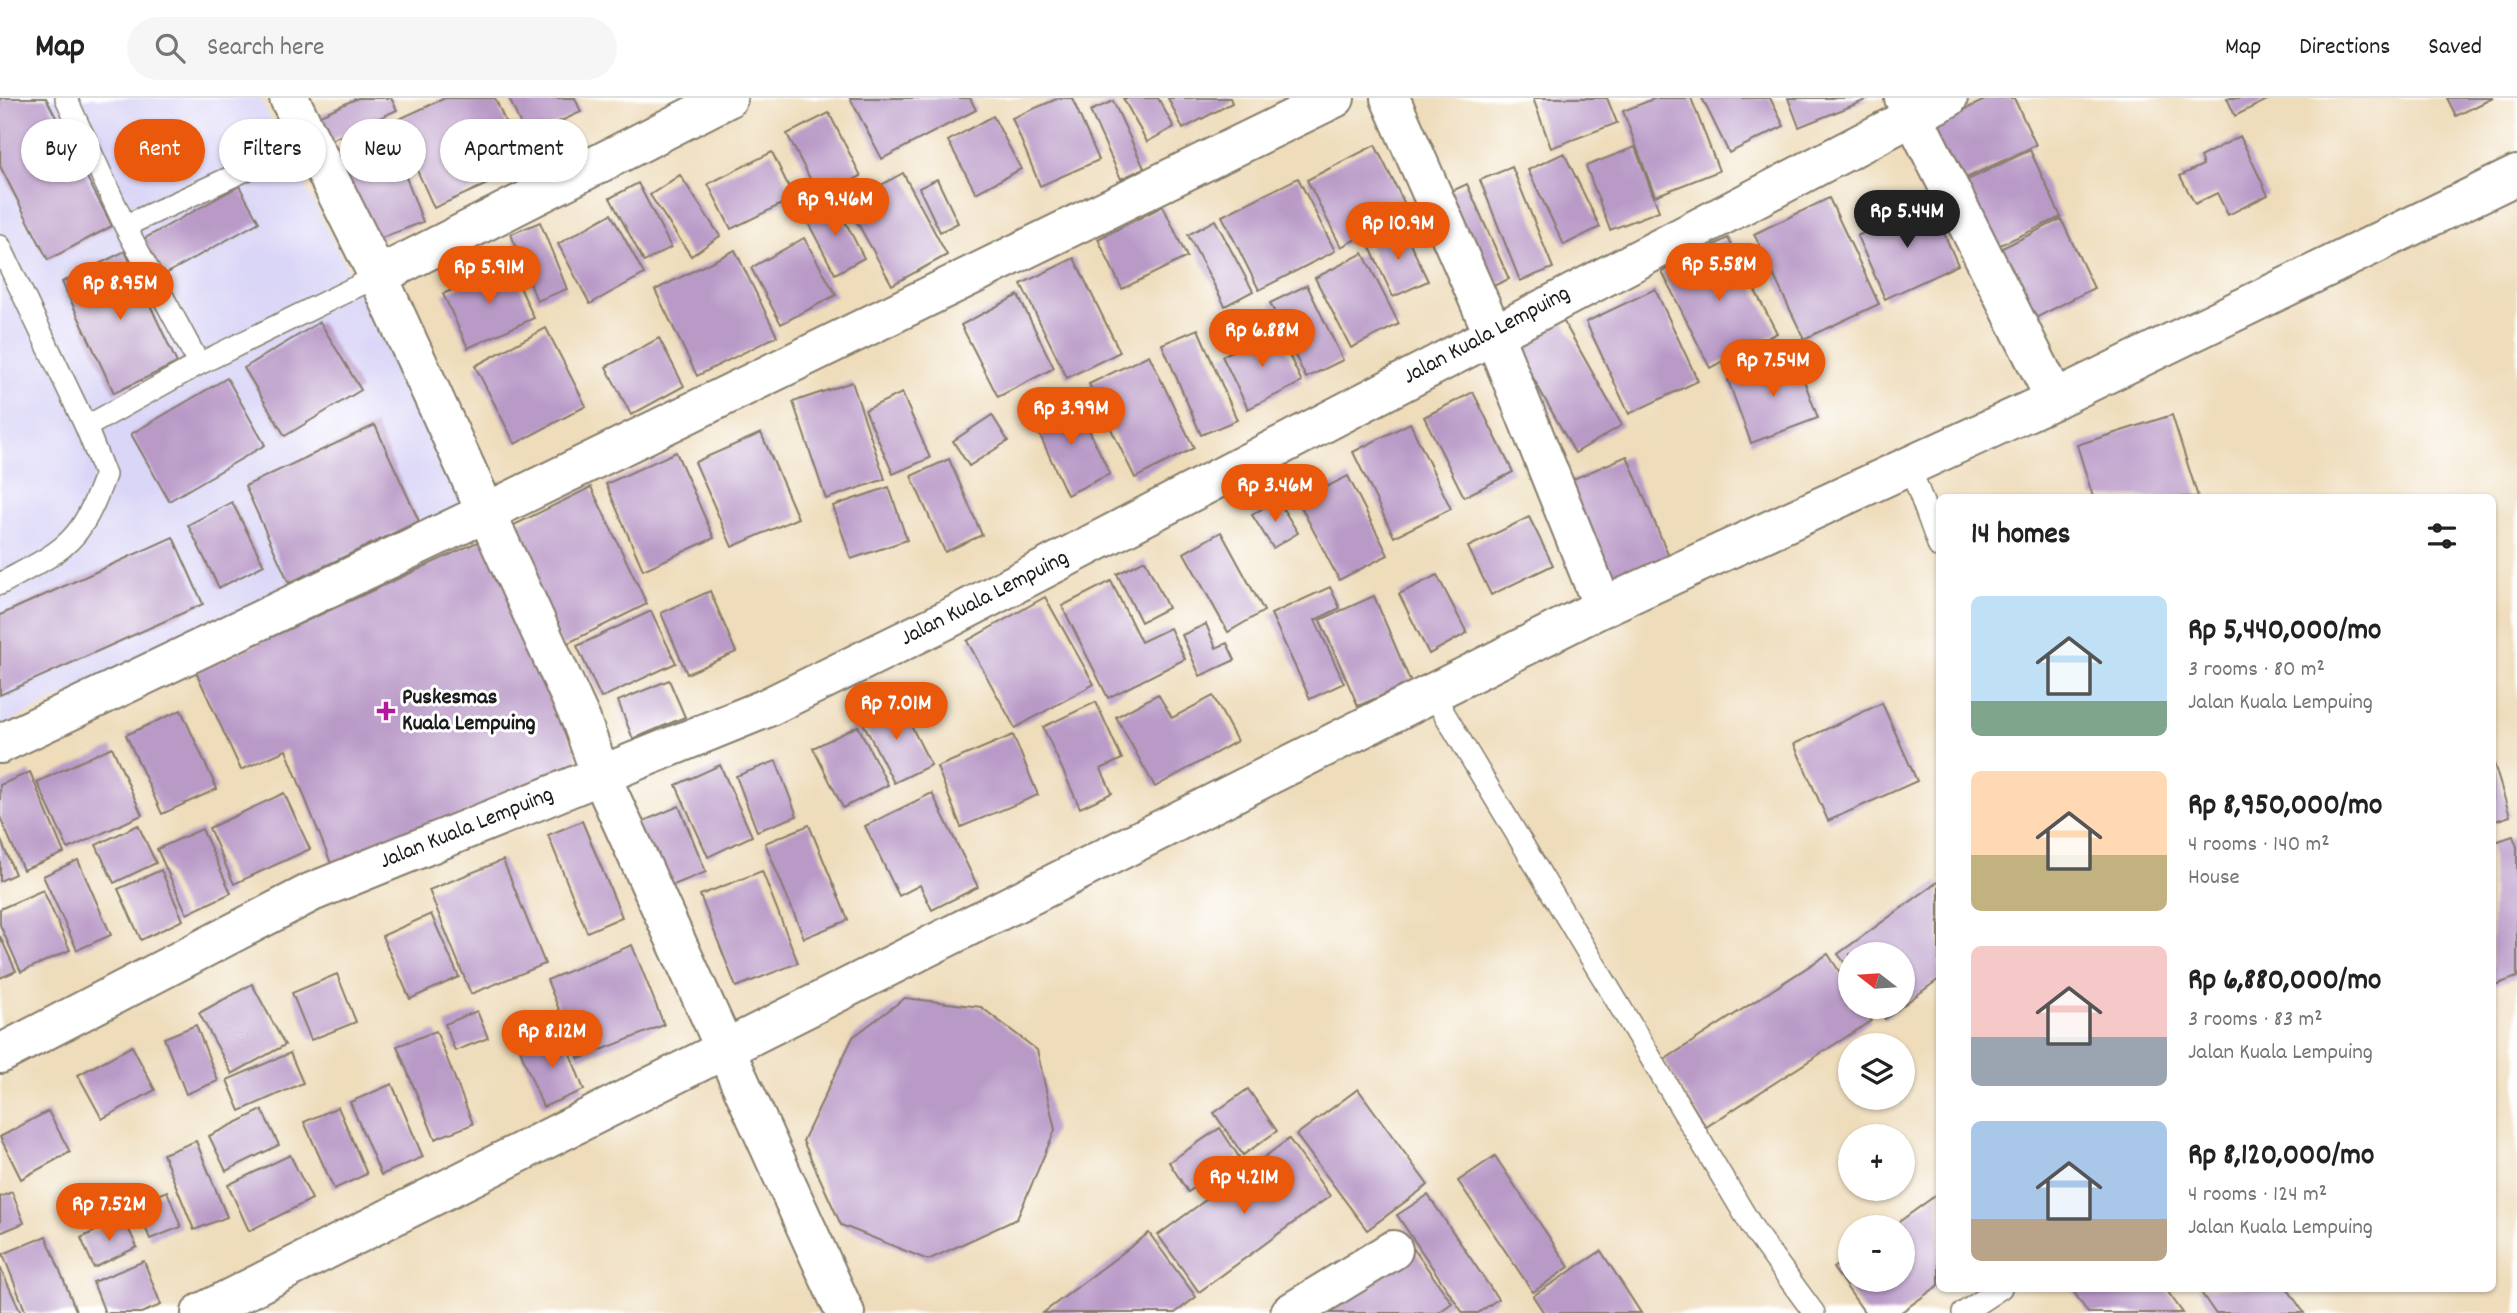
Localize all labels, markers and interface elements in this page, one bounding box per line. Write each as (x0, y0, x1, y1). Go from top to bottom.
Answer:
search box (127, 17, 617, 80)
text: Map (35, 25, 85, 72)
icon: search (151, 29, 189, 67)
text: Search here (207, 30, 325, 67)
text: Map (2225, 31, 2261, 65)
text: Directions (2299, 31, 2390, 65)
text: Saved (2428, 31, 2482, 65)
chip: Buy (21, 119, 100, 182)
chip: Rent (114, 119, 205, 182)
chip: Filters (219, 119, 326, 182)
chip: New (340, 119, 426, 182)
chip: Apartment (440, 119, 588, 182)
pin: Rp 9.46M (763, 178, 907, 238)
text: Rp 9.46M (797, 184, 873, 217)
pin: Rp 5.44M (1835, 190, 1979, 250)
text: Rp 5.44M (1870, 196, 1944, 229)
pin: Rp 10.9M (1326, 202, 1470, 262)
text: Rp 10.9M (1362, 208, 1434, 241)
pin: Rp 5.58M (1647, 244, 1791, 303)
pin: Rp 5.91M (417, 246, 561, 306)
text: Rp 5.58M (1682, 249, 1756, 282)
text: Rp 5.91M (454, 252, 524, 285)
pin: Rp 8.95M (48, 262, 192, 322)
text: Rp 8.95M (83, 268, 157, 301)
street label: Jalan Kuala Lempuing (1398, 278, 1576, 394)
pin: Rp 6.88M (1190, 310, 1334, 369)
text: Rp 6.88M (1225, 315, 1299, 348)
pin: Rp 7.54M (1701, 340, 1845, 399)
text: Rp 7.54M (1736, 345, 1810, 378)
pin: Rp 3.99M (999, 388, 1143, 447)
text: Rp 3.99M (1033, 393, 1109, 426)
pin: Rp 3.46M (1203, 464, 1347, 524)
text: Rp 3.46M (1237, 470, 1313, 503)
text: 14 homes (1971, 515, 2070, 558)
icon: filters (2423, 517, 2461, 555)
street label: Jalan Kuala Lempuing (895, 542, 1075, 656)
text: Rp 5,440,000/mo (2188, 611, 2381, 654)
icon: home (2027, 624, 2111, 708)
text: 3 rooms · 80 m² (2188, 654, 2325, 687)
place label: Puskesmas Kuala Lempuing (402, 682, 536, 741)
pin: Rp 7.01M (824, 682, 968, 742)
text: Jalan Kuala Lempuing (2188, 687, 2373, 720)
text: Rp 7.01M (861, 688, 931, 721)
marker: Puskesmas Kuala Lempuing (376, 701, 396, 721)
street label: Jalan Kuala Lempuing (375, 779, 559, 879)
text: Rp 8,950,000/mo (2188, 786, 2382, 829)
icon: home (2027, 799, 2111, 883)
text: 4 rooms · 140 m² (2188, 829, 2330, 862)
text: House (2188, 862, 2240, 895)
north arrow (1838, 942, 1914, 1018)
map controls (1838, 942, 1915, 1292)
text: Rp 6,880,000/mo (2188, 961, 2381, 1004)
icon: home (2027, 974, 2111, 1058)
text: 3 rooms · 83 m² (2188, 1004, 2323, 1037)
pin: Rp 8.12M (480, 1010, 624, 1070)
text: Rp 8.12M (518, 1016, 586, 1049)
button: layers (1838, 1033, 1915, 1110)
text: Jalan Kuala Lempuing (2188, 1037, 2373, 1070)
button: + (1838, 1124, 1915, 1201)
text: Rp 8,120,000/mo (2188, 1136, 2374, 1179)
icon: home (2027, 1149, 2111, 1233)
pin: Rp 4.21M (1172, 1156, 1316, 1216)
text: Rp 4.21M (1210, 1162, 1279, 1195)
text: 4 rooms · 124 m² (2188, 1179, 2327, 1212)
pin: Rp 7.52M (37, 1184, 181, 1243)
text: Rp 7.52M (72, 1189, 146, 1222)
text: Jalan Kuala Lempuing (2188, 1212, 2373, 1245)
button: − (1838, 1215, 1915, 1292)

